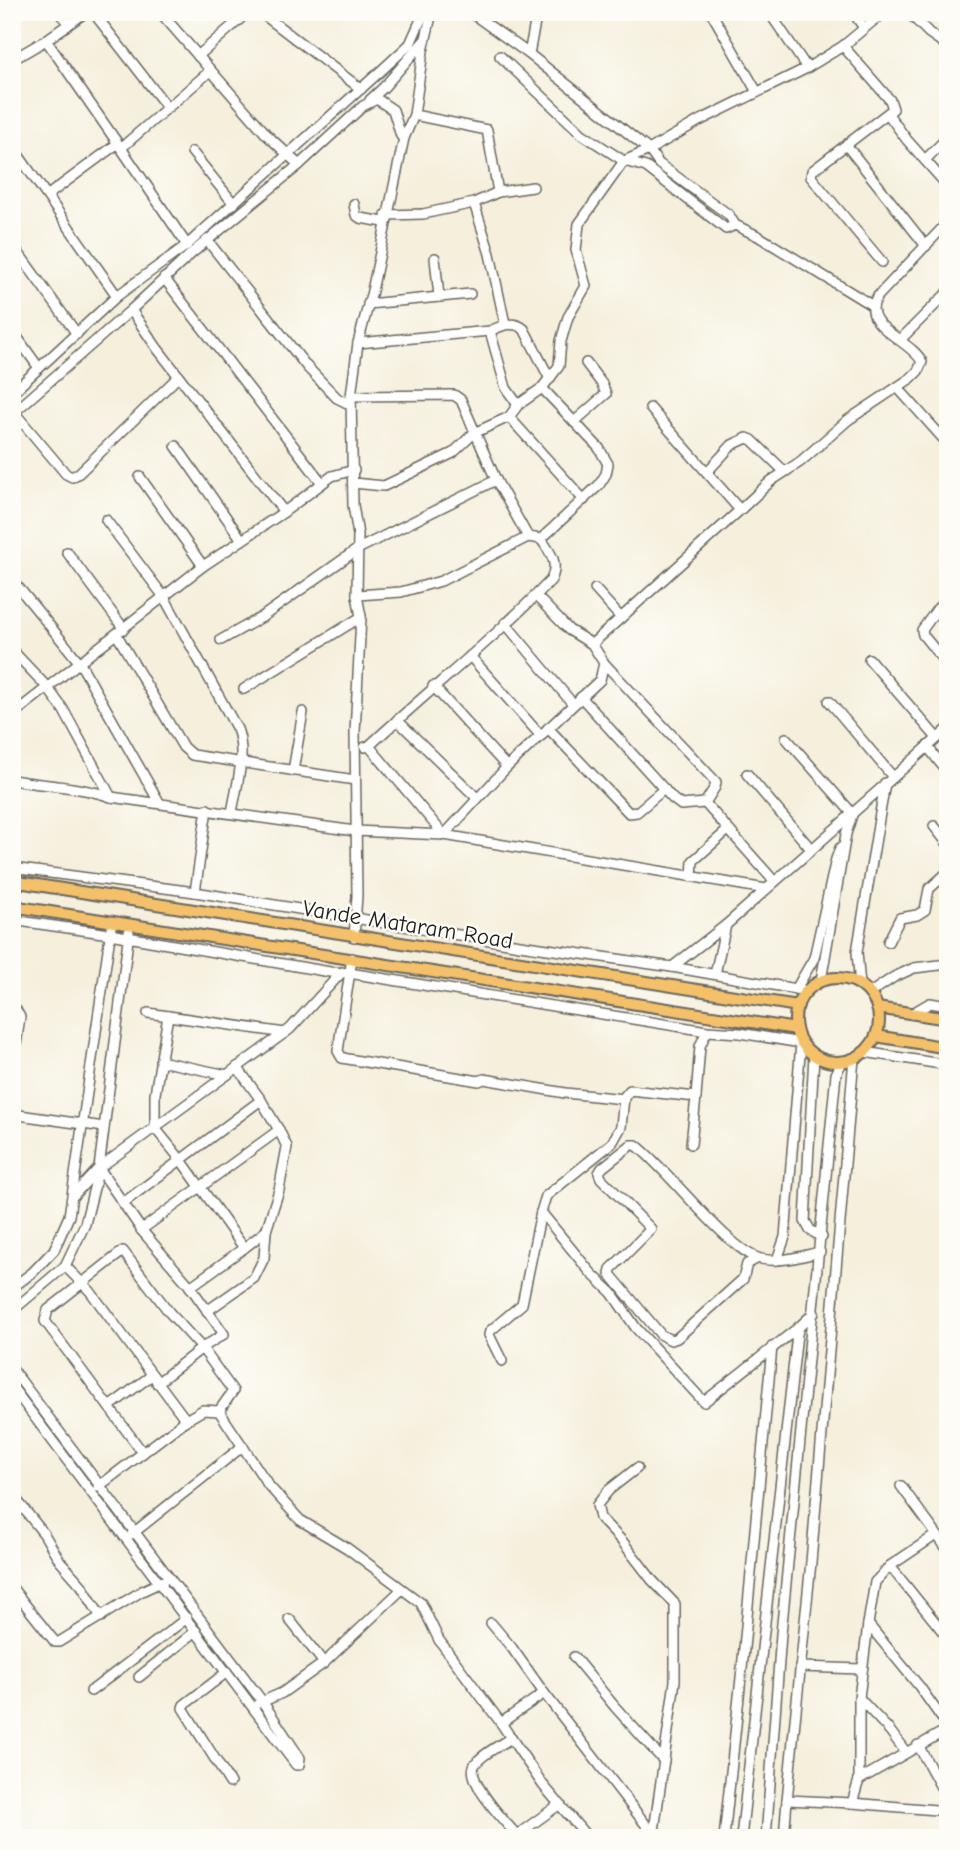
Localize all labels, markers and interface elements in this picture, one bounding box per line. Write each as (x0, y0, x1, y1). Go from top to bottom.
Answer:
street label: Vande Mataram Road (301, 895, 515, 954)

